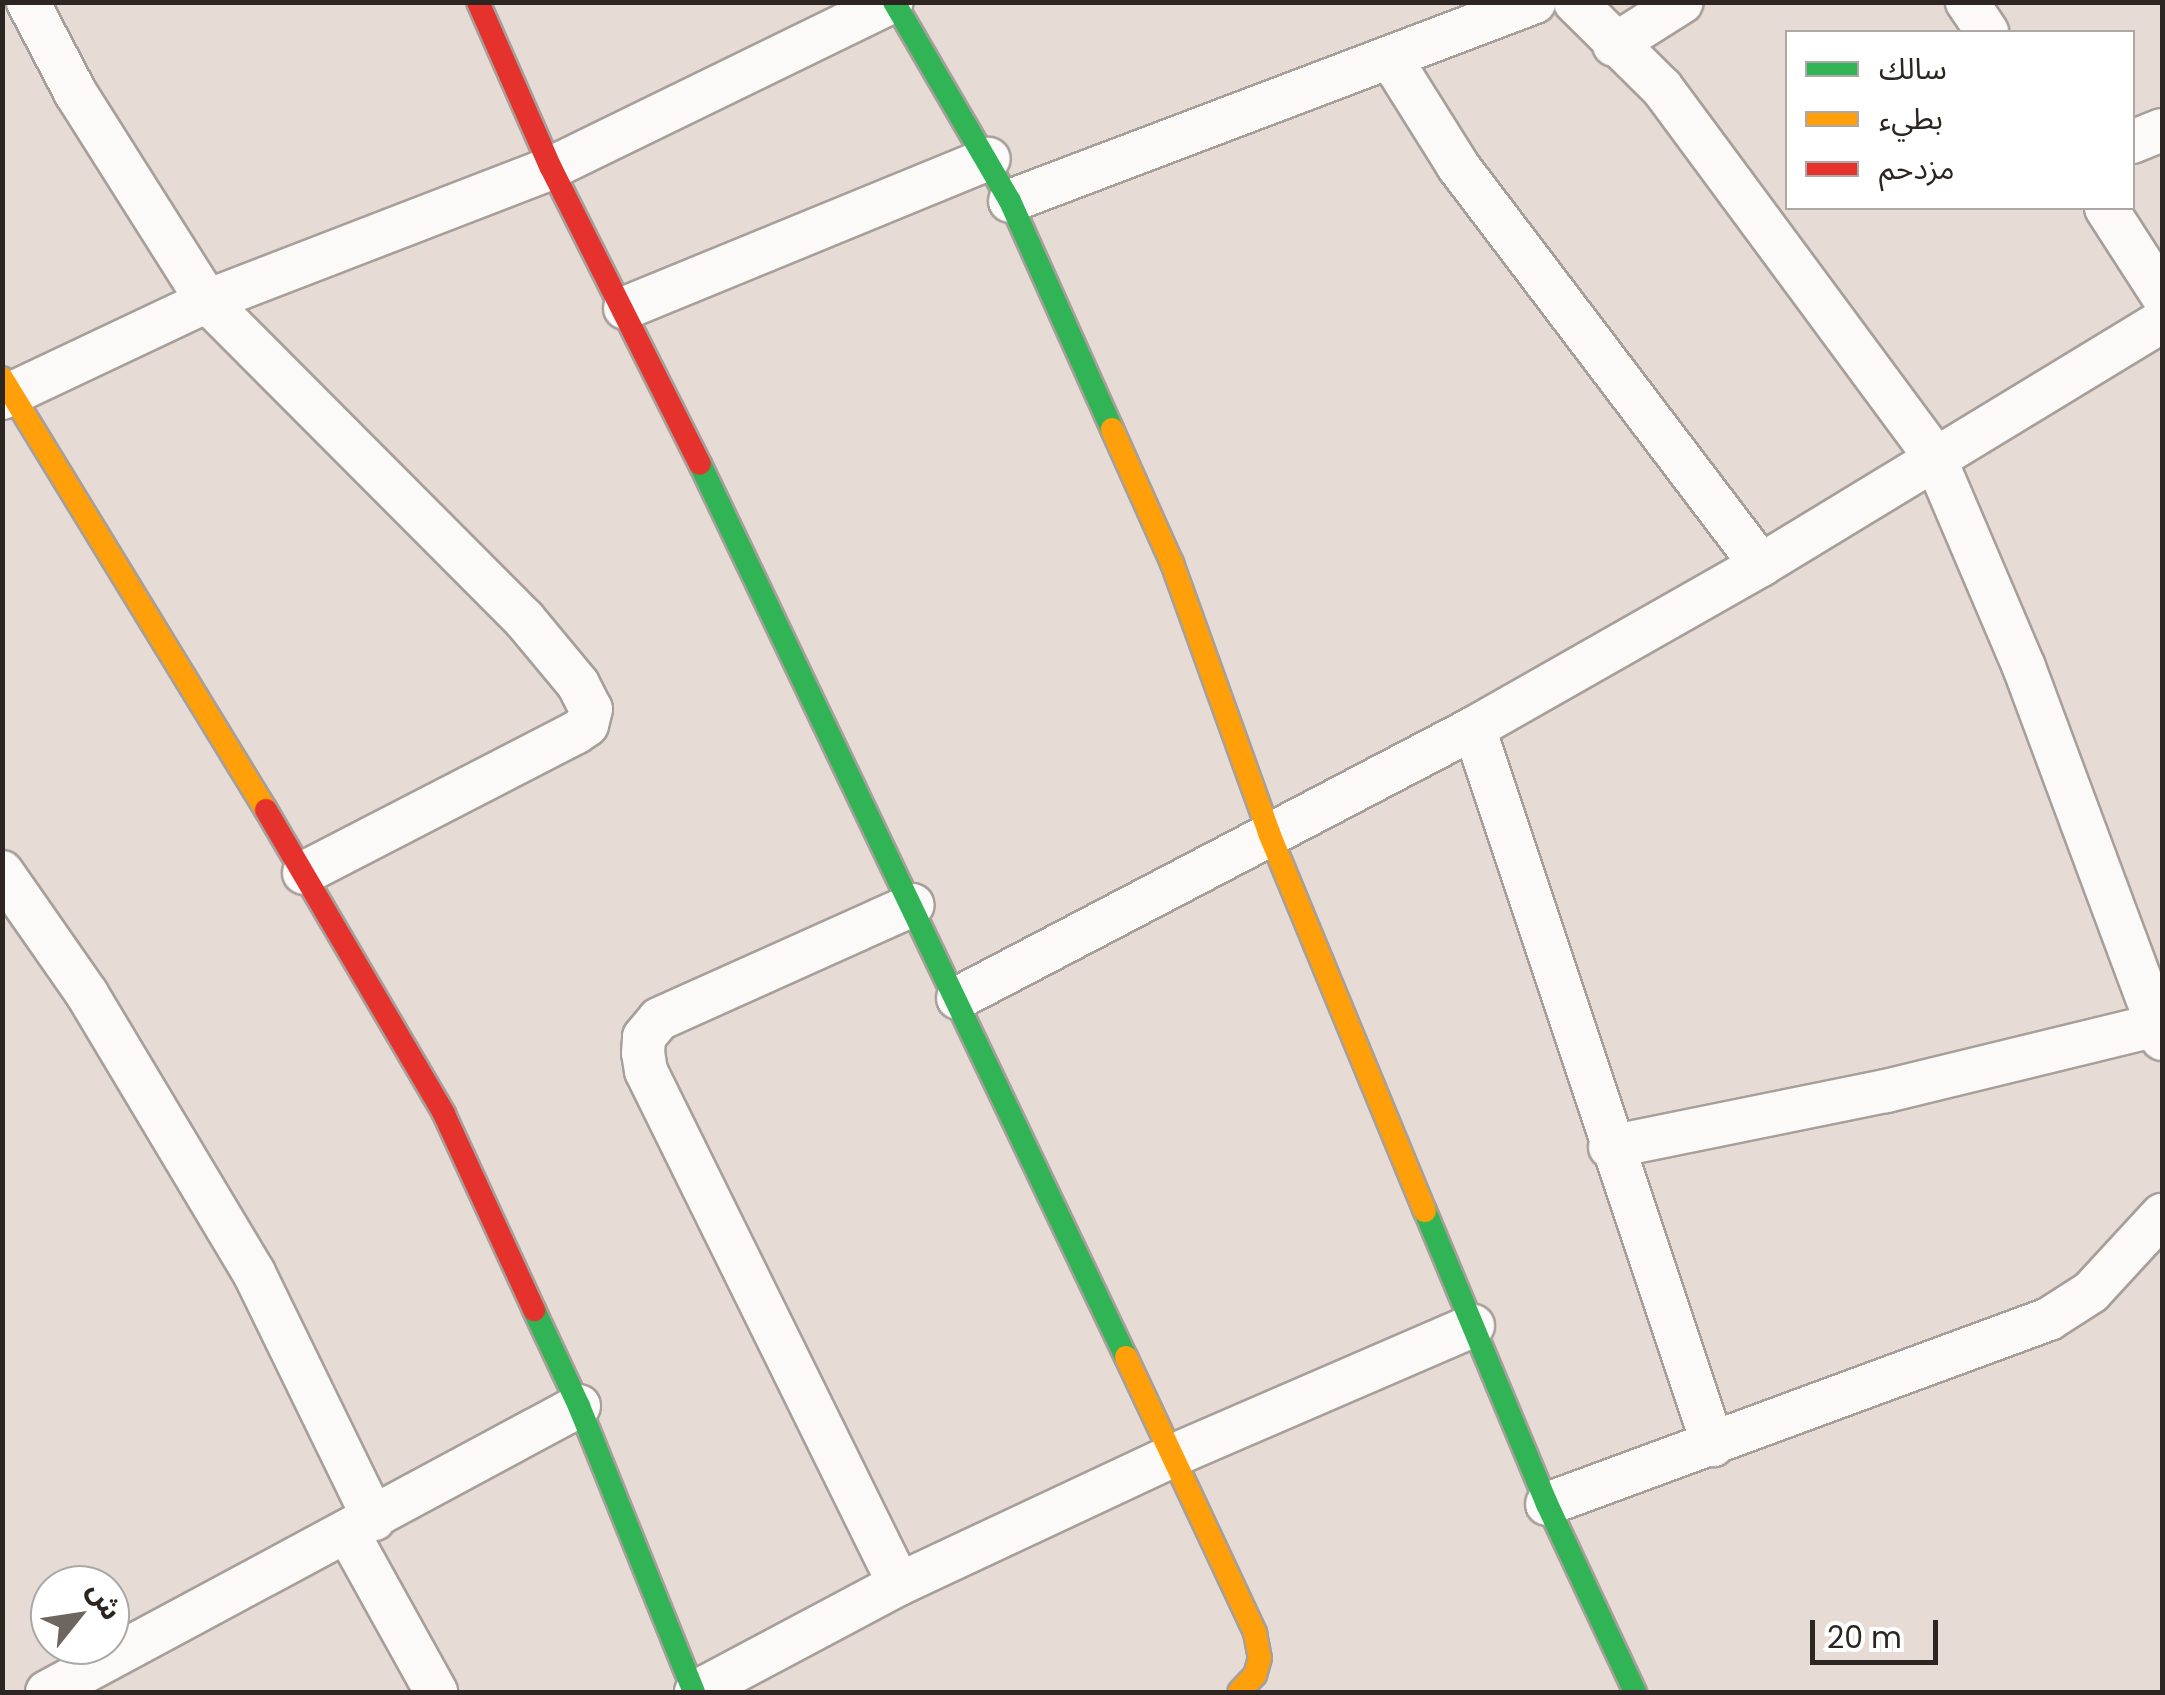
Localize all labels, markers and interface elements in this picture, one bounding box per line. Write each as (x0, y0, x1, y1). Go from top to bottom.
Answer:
legend (1785, 30, 2135, 210)
text: سالك (1879, 47, 1947, 90)
text: بطيء (1879, 97, 1943, 140)
text: مزدحم (1879, 147, 1955, 190)
north arrow (30, 1565, 130, 1665)
text: ش (78, 1574, 131, 1627)
scale bar (1815, 1600, 1942, 1662)
text: 20 m (1827, 1616, 1902, 1659)

